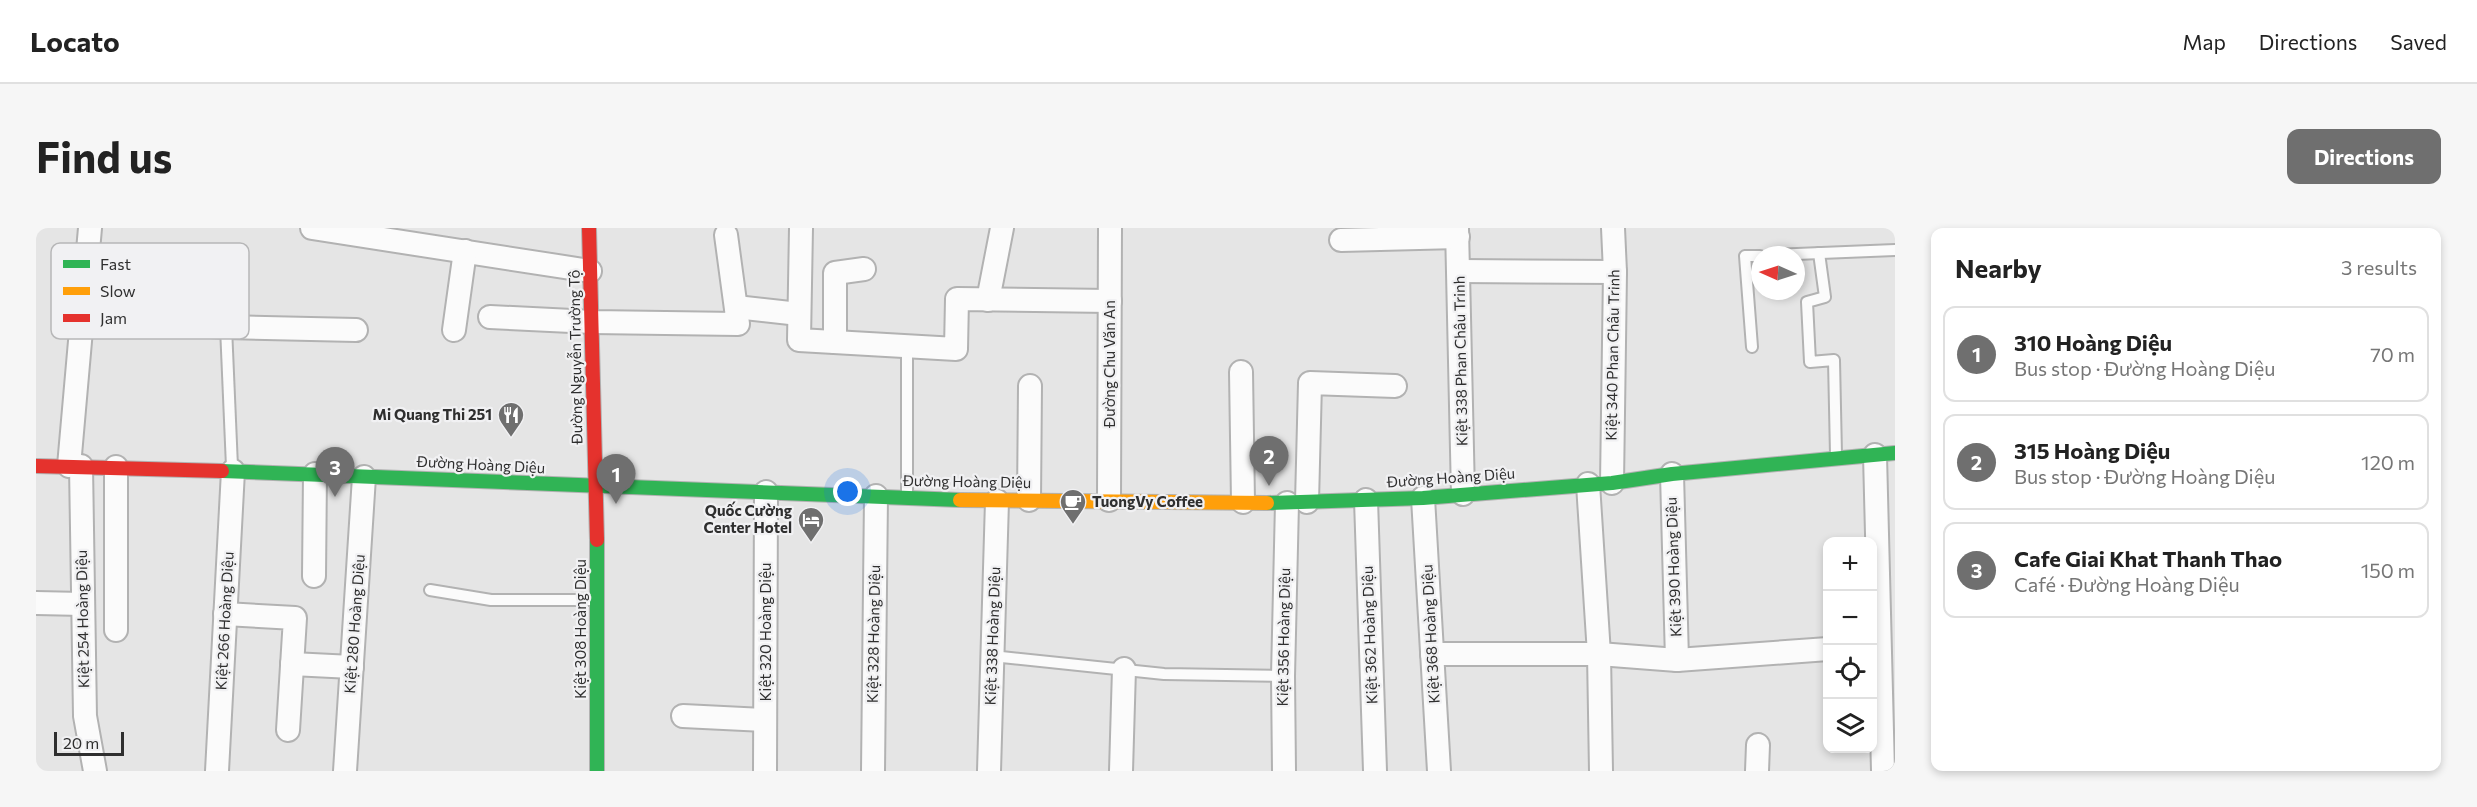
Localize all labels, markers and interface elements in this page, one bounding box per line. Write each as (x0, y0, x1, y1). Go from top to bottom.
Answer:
text: Locato (30, 24, 120, 58)
text: Map (2183, 29, 2226, 54)
text: Directions (2259, 29, 2357, 54)
text: Saved (2390, 29, 2447, 54)
button: Directions (2287, 129, 2441, 184)
text: Find us (36, 130, 172, 182)
legend (51, 243, 249, 339)
north arrow (1751, 246, 1805, 300)
text: Nearby (1955, 252, 2042, 283)
text: Fast (100, 254, 131, 273)
text: 3 results (2341, 255, 2417, 279)
street label: Đường Nguyễn Trường Tộ (564, 269, 586, 446)
street label: Kiệt 340 Phan Châu Trinh (1602, 269, 1622, 441)
street label: Kiệt 338 Phan Châu Trinh (1450, 276, 1470, 446)
text: Slow (100, 281, 136, 300)
street label: Đường Chu Văn An (1100, 300, 1118, 429)
text: Jam (100, 308, 127, 327)
text: 310 Hoàng Diệu (2014, 329, 2172, 356)
text: 1 (1972, 342, 1981, 366)
text: 70 m (2370, 342, 2415, 366)
text: Bus stop · Đường Hoàng Diệu (2014, 356, 2275, 380)
restaurant icon: Mi Quang Thi 251 (496, 400, 526, 438)
place label: Mi Quang Thi 251 (373, 405, 492, 423)
pin: 2 (1250, 436, 1288, 486)
text: 315 Hoàng Diệu (2014, 437, 2170, 464)
pin: 3 (316, 448, 354, 497)
text: 2 (1971, 450, 1982, 474)
text: 120 m (2361, 450, 2415, 474)
street label: Đường Hoàng Diệu (415, 452, 546, 476)
pin: 1 (596, 454, 636, 504)
street label: Đường Hoàng Diệu (1385, 464, 1516, 491)
text: Bus stop · Đường Hoàng Diệu (2014, 464, 2275, 488)
street label: Đường Hoàng Diệu (902, 471, 1031, 491)
your location (833, 477, 862, 506)
cafe icon: TuongVy Coffee (1058, 487, 1088, 525)
place label: TuongVy Coffee (1092, 492, 1203, 510)
street label: Kiệt 390 Hoàng Diệu (1662, 497, 1684, 637)
place label: Quốc Cường Center Hotel (704, 501, 792, 536)
hotel icon: Quốc Cường Center Hotel (796, 505, 826, 543)
map controls (1823, 537, 1877, 753)
button: + (1823, 537, 1877, 591)
text: Cafe Giai Khat Thanh Thao (2014, 545, 2282, 572)
street label: Kiệt 254 Hoàng Diệu (72, 550, 92, 688)
street label: Kiệt 266 Hoàng Diệu (211, 551, 237, 691)
street label: Kiệt 280 Hoàng Diệu (340, 554, 368, 694)
text: 3 (1971, 558, 1982, 582)
text: 150 m (2361, 558, 2415, 582)
street label: Kiệt 308 Hoàng Diệu (571, 559, 589, 699)
street label: Kiệt 320 Hoàng Diệu (756, 563, 774, 701)
street label: Kiệt 368 Hoàng Diệu (1417, 564, 1443, 704)
street label: Kiệt 328 Hoàng Diệu (863, 565, 883, 703)
street label: Kiệt 338 Hoàng Diệu (981, 566, 1003, 706)
street label: Kiệt 362 Hoàng Diệu (1358, 566, 1380, 704)
street label: Kiệt 356 Hoàng Diệu (1273, 568, 1293, 706)
text: Café · Đường Hoàng Diệu (2014, 572, 2240, 596)
button: − (1823, 591, 1877, 645)
button: locate (1823, 645, 1877, 699)
button: layers (1823, 699, 1877, 753)
scale bar (54, 729, 124, 756)
text: 20 m (63, 733, 99, 752)

